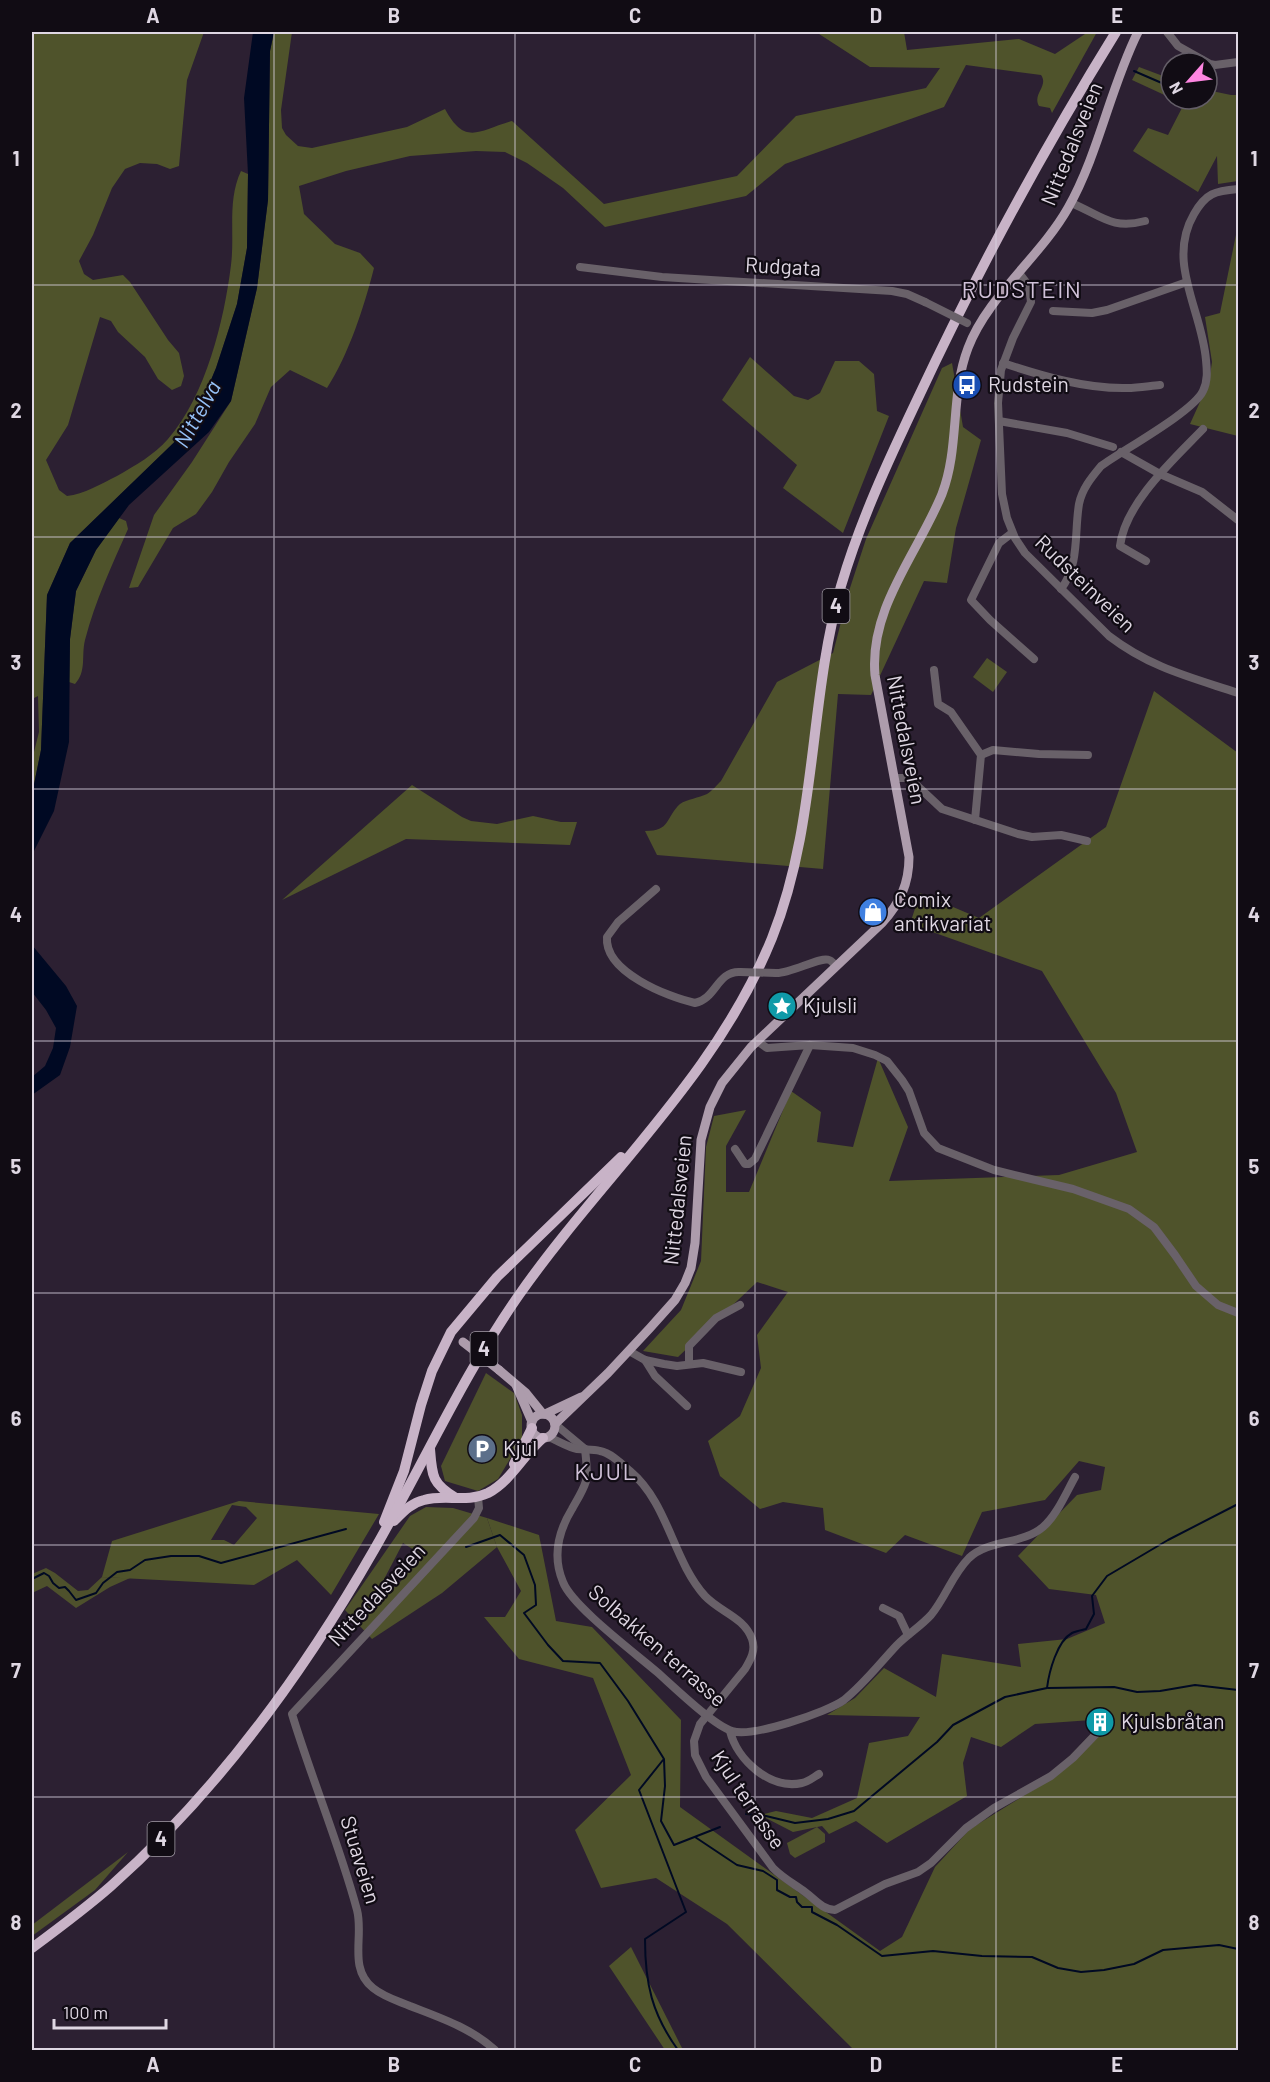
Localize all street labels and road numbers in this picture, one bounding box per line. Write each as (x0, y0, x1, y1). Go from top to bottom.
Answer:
street label: Nittedalsveien (1035, 78, 1107, 209)
street label: Rudgata (745, 251, 822, 280)
street label: Rudsteinveien (1031, 529, 1141, 637)
road number: 4 (822, 589, 850, 623)
street label: Nittedalsveien (883, 673, 932, 806)
street label: Nittedalsveien (657, 1133, 696, 1266)
road number: 4 (470, 1332, 498, 1366)
street label: Nittedalsveien (322, 1538, 430, 1650)
street label: Solbakken terrasse (584, 1578, 732, 1711)
street label: Kjul terrasse (707, 1745, 791, 1853)
street label: Stuaveien (336, 1813, 387, 1906)
road number: 4 (148, 1822, 174, 1856)

